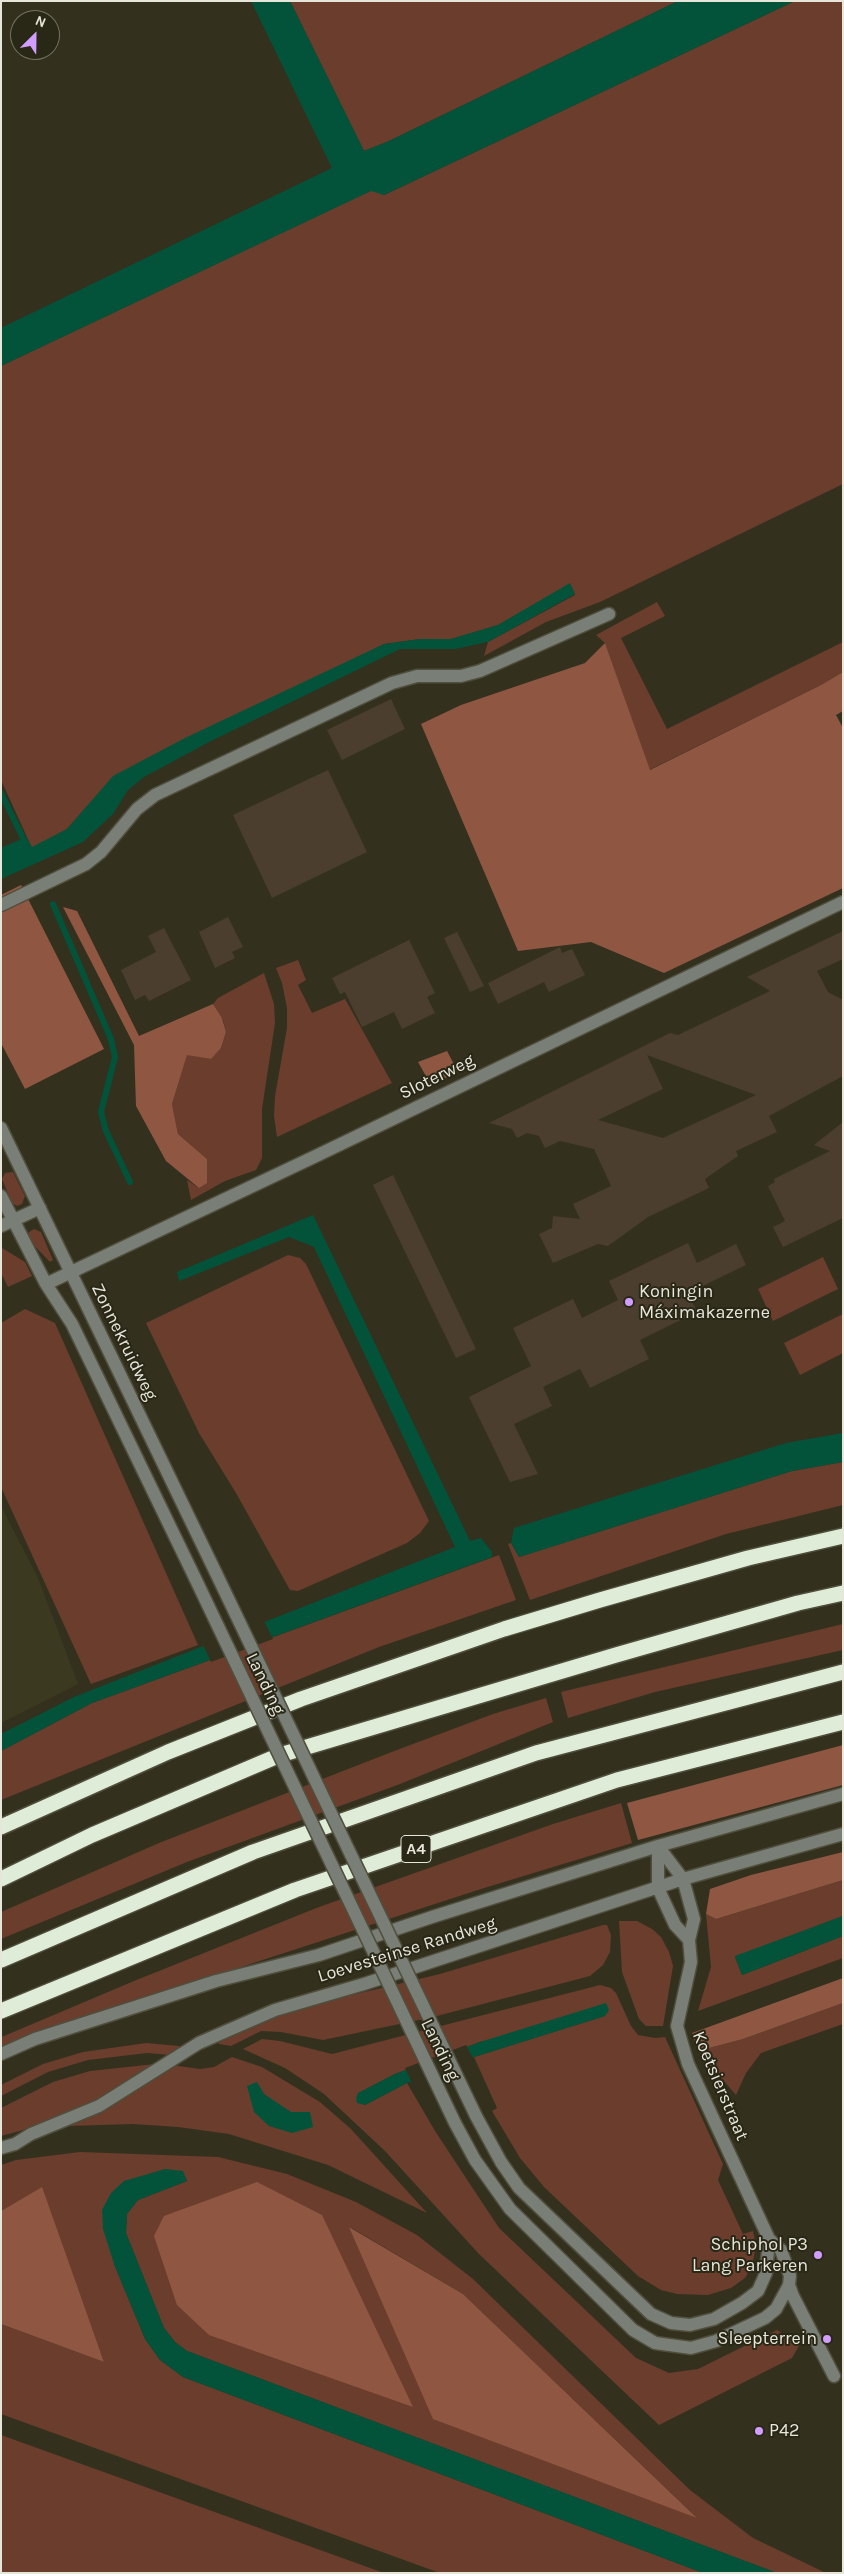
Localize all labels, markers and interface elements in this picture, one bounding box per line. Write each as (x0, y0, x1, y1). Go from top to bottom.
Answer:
north arrow (10, 10, 60, 60)
text: N (33, 12, 49, 31)
street label: Sloterweg (396, 1050, 478, 1104)
street label: Zonnekruidweg (86, 1280, 162, 1404)
place label: Koningin Máximakazerne (639, 1281, 770, 1324)
marker: Koningin Máximakazerne (623, 1296, 635, 1308)
street label: Landing (241, 1649, 289, 1719)
road number: A4 (401, 1836, 431, 1862)
street label: Loevesteinse Randweg (315, 1913, 499, 1987)
street label: Landing (416, 2015, 464, 2085)
street label: Koetsierstraat (687, 2028, 753, 2144)
place label: Schiphol P3 Lang Parkeren (692, 2234, 808, 2276)
marker: Schiphol P3 Lang Parkeren (812, 2249, 824, 2261)
place label: Sleepterrein (718, 2328, 817, 2350)
marker: Sleepterrein (821, 2333, 833, 2345)
place label: P42 (769, 2420, 799, 2442)
marker: P42 (753, 2425, 765, 2437)

